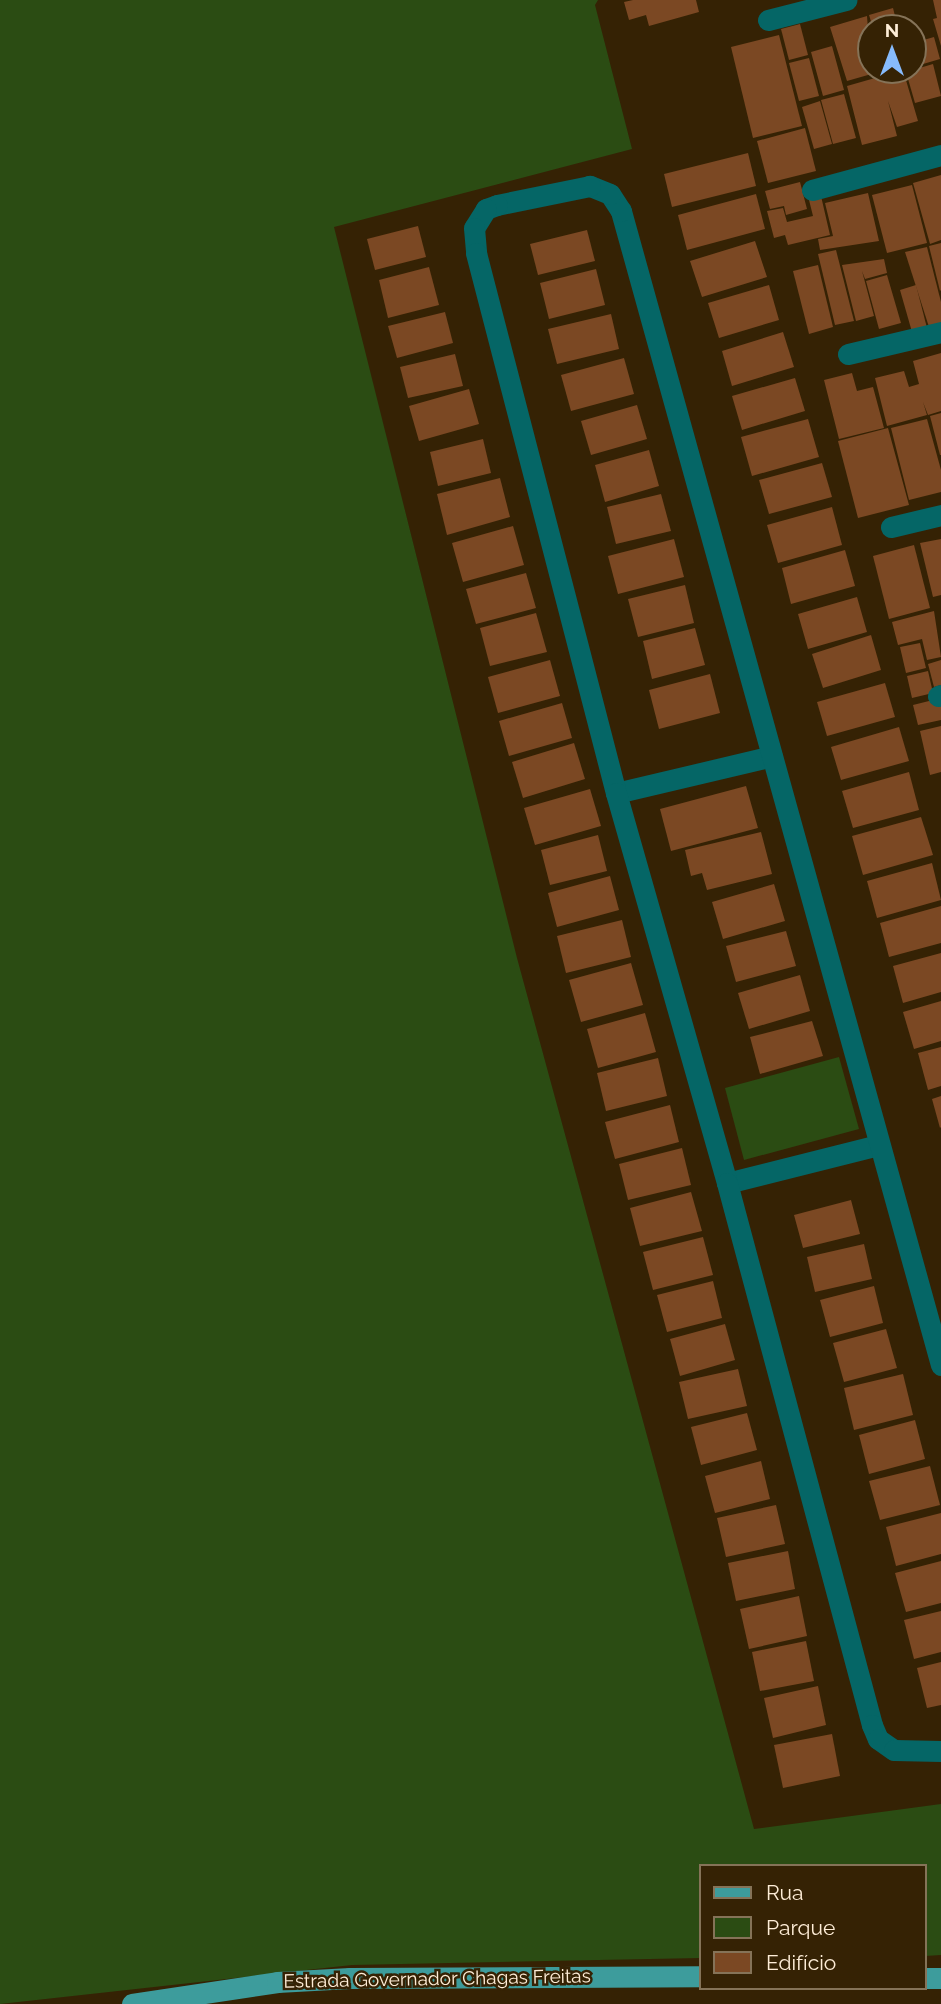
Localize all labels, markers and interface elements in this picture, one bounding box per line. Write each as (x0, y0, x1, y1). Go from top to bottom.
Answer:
north arrow (857, 14, 927, 84)
text: N (885, 19, 899, 41)
legend (699, 1864, 927, 1990)
text: Rua (766, 1880, 803, 1905)
text: Parque (766, 1915, 835, 1940)
text: Edifício (766, 1950, 836, 1975)
street label: Estrada Governador Chagas Freitas (283, 1965, 591, 1993)

